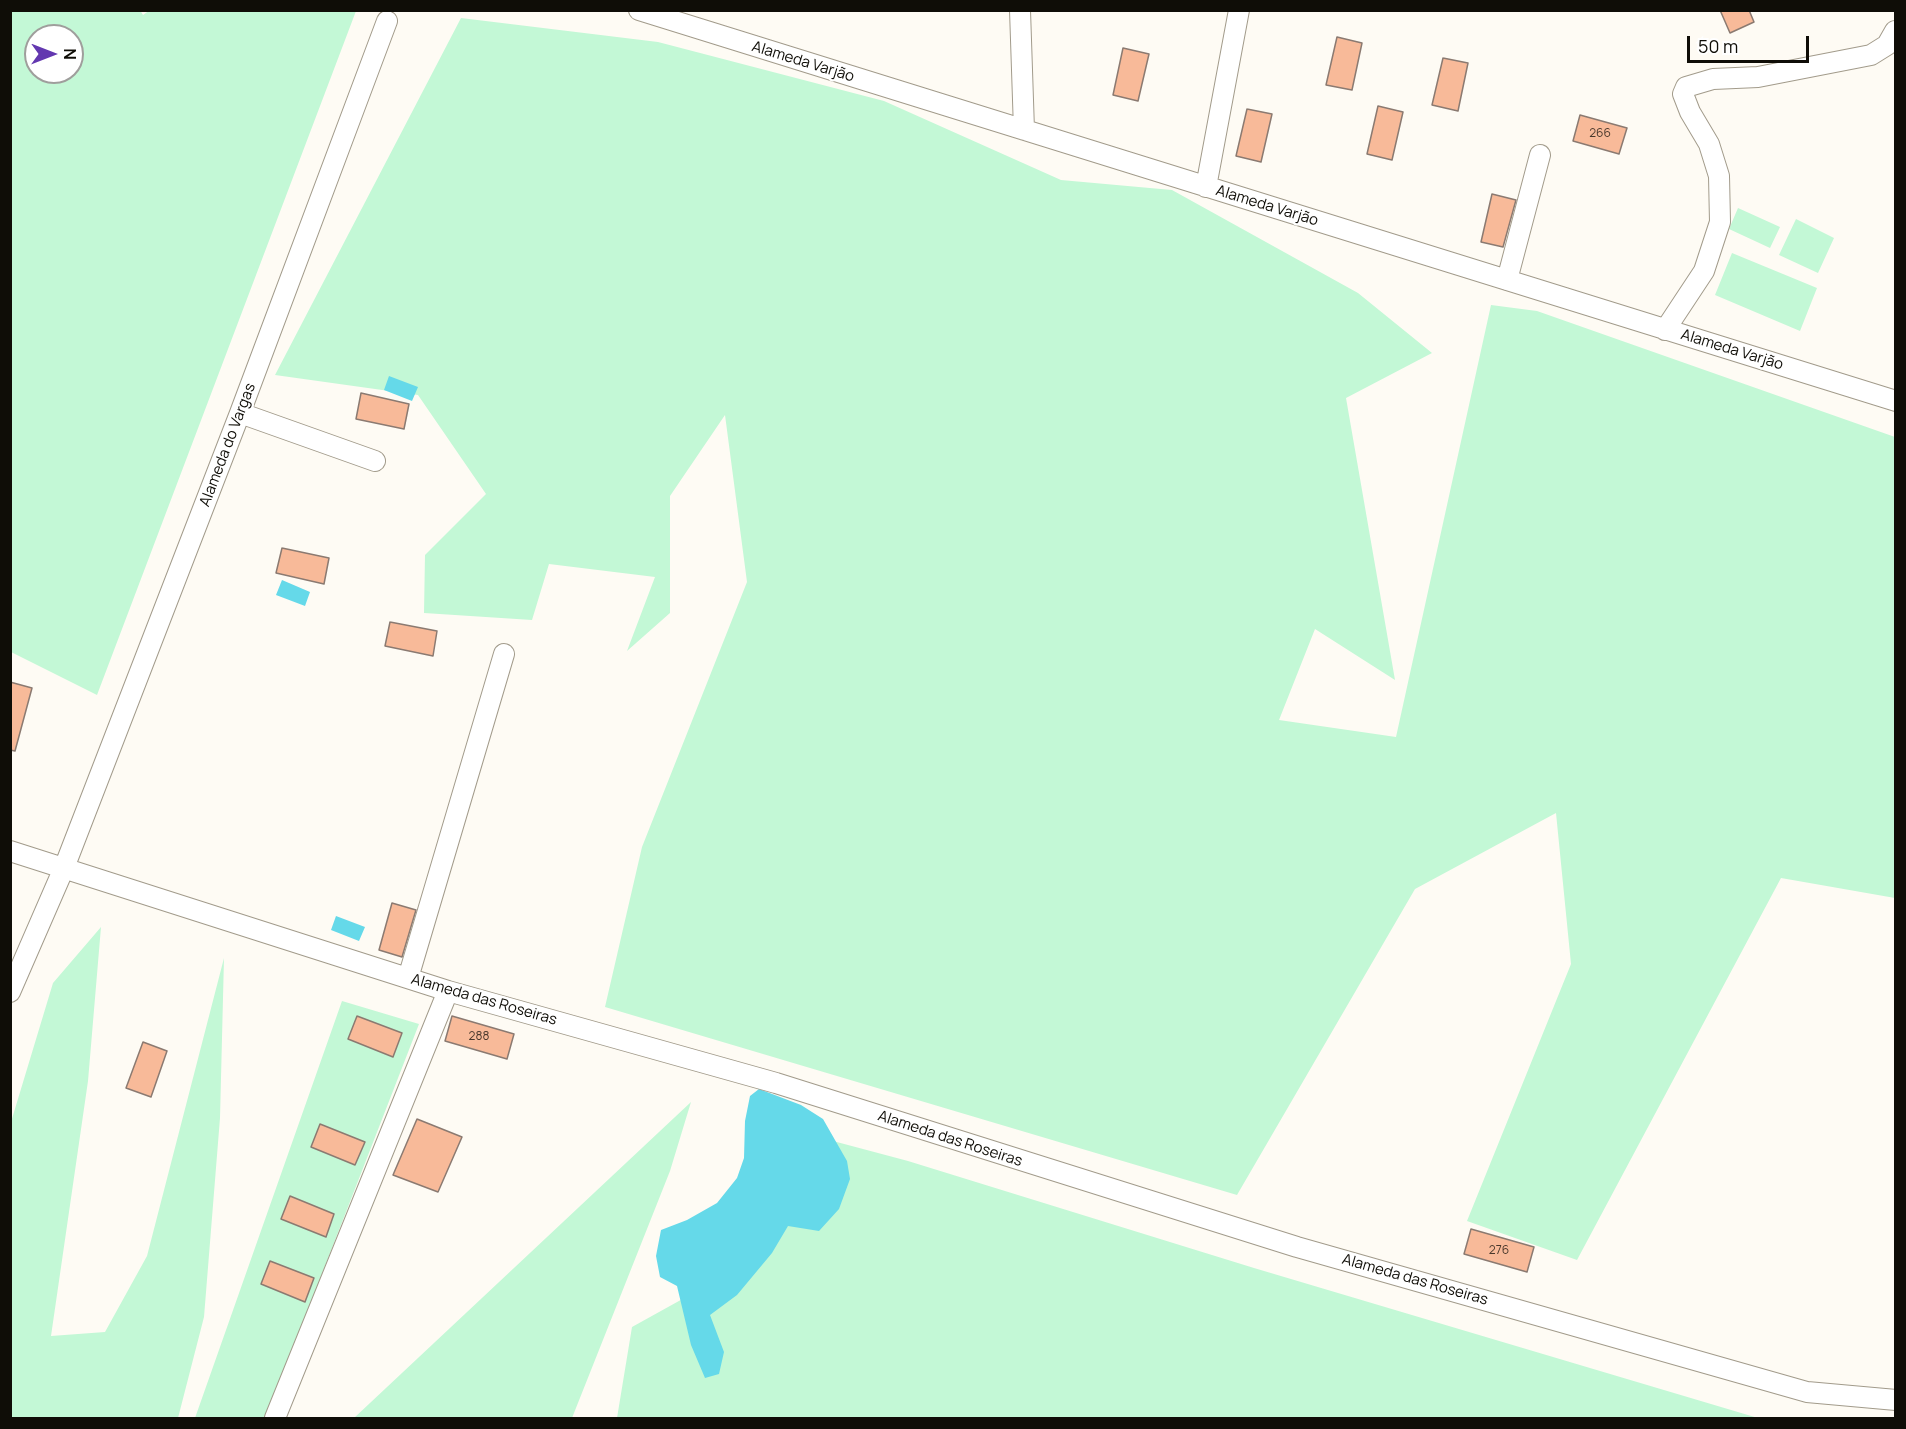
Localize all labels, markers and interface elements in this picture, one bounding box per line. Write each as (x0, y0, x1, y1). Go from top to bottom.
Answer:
north arrow (24, 24, 84, 84)
scale bar (1690, 24, 1812, 62)
text: 50 m (1698, 34, 1738, 58)
street label: Alameda Varjão (750, 38, 856, 86)
text: N (59, 48, 81, 60)
house number: 266 (1589, 127, 1611, 141)
street label: Alameda Varjão (1214, 182, 1320, 230)
street label: Alameda Varjão (1679, 326, 1785, 374)
street label: Alameda do Vargas (196, 381, 260, 509)
street label: Alameda das Roseiras (409, 971, 559, 1029)
house number: 288 (469, 1030, 489, 1044)
street label: Alameda das Roseiras (876, 1107, 1024, 1171)
house number: 276 (1489, 1244, 1509, 1258)
street label: Alameda das Roseiras (1340, 1251, 1490, 1309)

